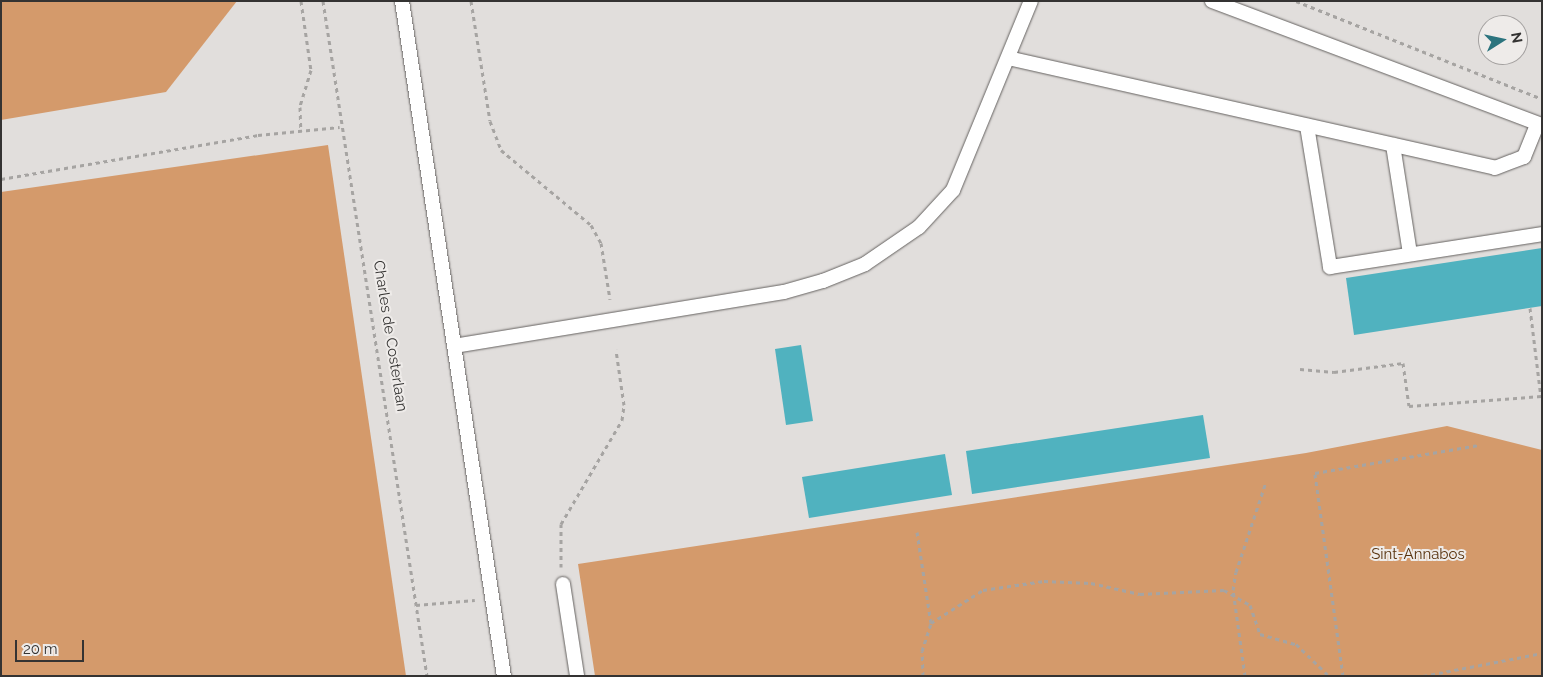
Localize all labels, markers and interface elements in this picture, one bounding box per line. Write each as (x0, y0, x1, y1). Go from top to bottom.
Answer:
north arrow (1478, 15, 1528, 65)
text: N (1508, 31, 1526, 44)
street label: Charles de Costerlaan (369, 259, 411, 413)
park label: Sint-Annabos (1371, 546, 1465, 564)
scale bar (18, 630, 86, 662)
text: 20 m (23, 640, 58, 658)

